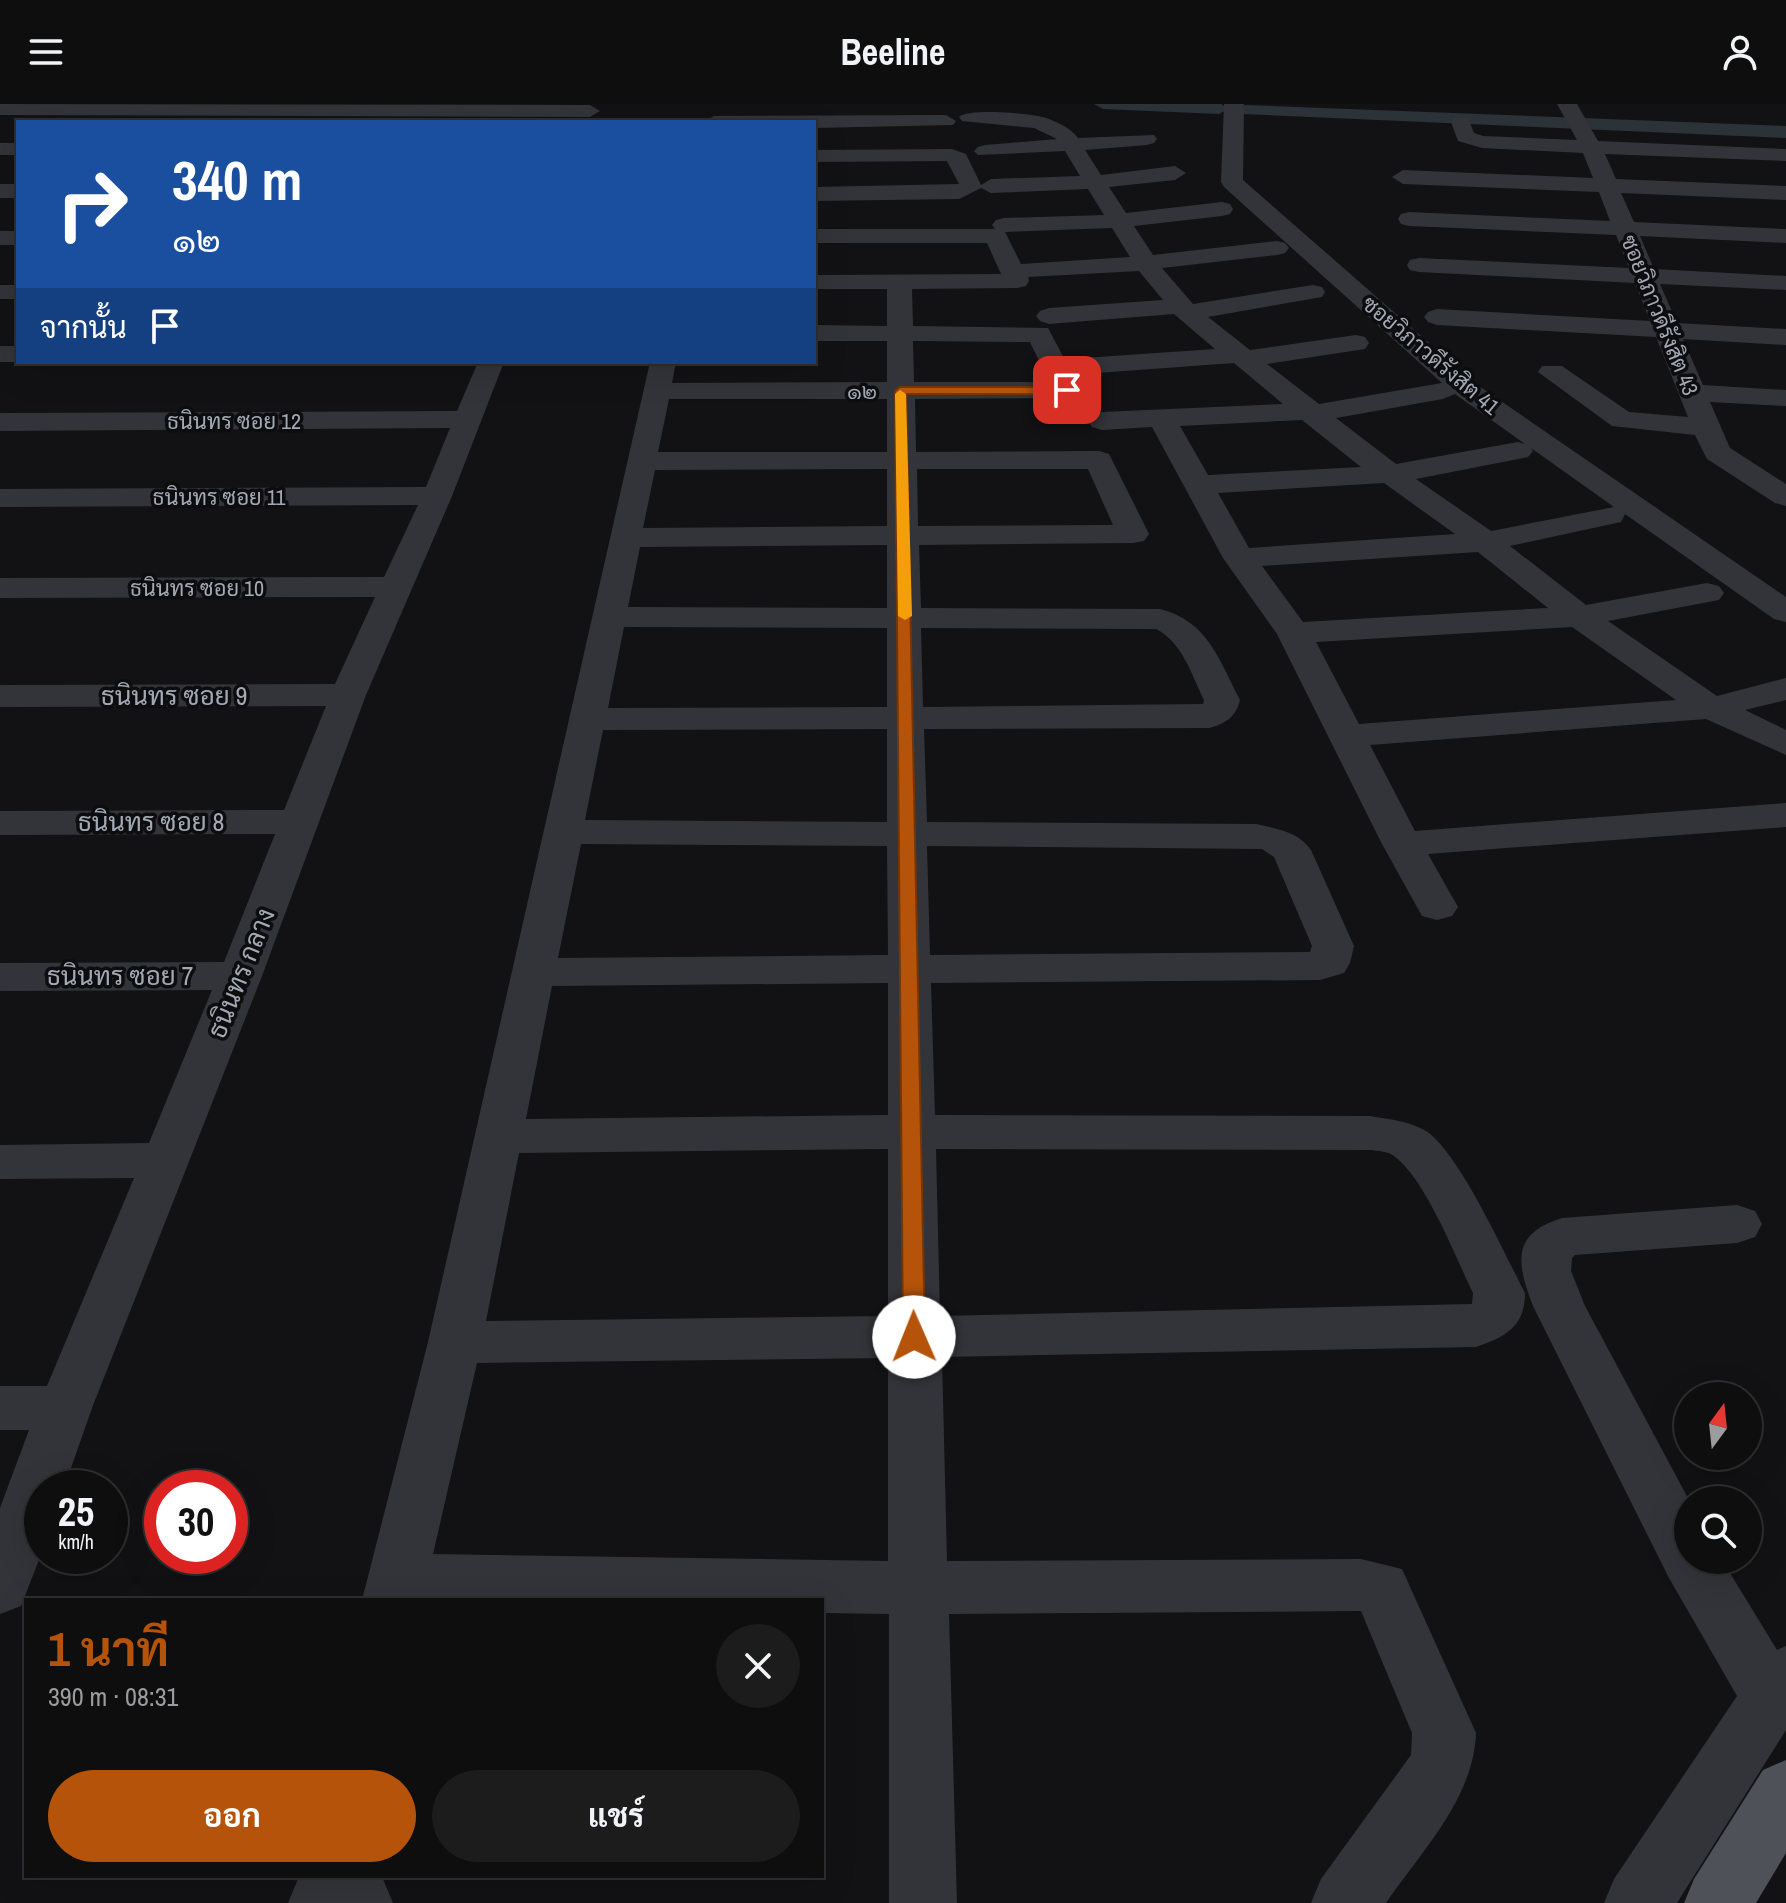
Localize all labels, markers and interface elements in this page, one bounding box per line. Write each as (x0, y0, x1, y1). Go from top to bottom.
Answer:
text: Beeline (840, 28, 946, 76)
icon: menu (24, 30, 68, 74)
icon: person (1718, 30, 1762, 74)
text: 340 m (172, 142, 302, 217)
icon: right (40, 152, 144, 256)
text: ๑๒ (172, 215, 221, 263)
street label: ซอยวิภาวดีรังสิต 43 (1614, 230, 1706, 400)
street label: ซอยวิภาวดีรังสิต 41 (1356, 289, 1506, 421)
icon: arrive (143, 304, 187, 348)
text: จากนั้น (40, 307, 127, 347)
pin (1033, 356, 1101, 424)
icon: arrive (1045, 368, 1089, 412)
street label: ๑๒ (847, 376, 877, 406)
street label: ธนินทร ซอย 12 (167, 406, 301, 436)
street label: ธนินทร ซอย 11 (153, 482, 285, 512)
street label: ธนินทร ซอย 10 (130, 573, 264, 603)
street label: ธนินทร ซอย 9 (101, 678, 247, 713)
street label: ธนินทร ซอย 8 (78, 804, 224, 839)
street label: ธนินทร กลาง (199, 903, 282, 1043)
street label: ธนินทร ซอย 7 (47, 958, 193, 993)
position arrow (872, 1295, 956, 1379)
north arrow (1674, 1382, 1762, 1470)
map controls (1674, 1382, 1762, 1574)
speed limit sign: 30 (144, 1470, 248, 1574)
text: 25 (58, 1485, 94, 1538)
button: search (1674, 1486, 1762, 1574)
text: km/h (58, 1528, 94, 1555)
text: 1 นาที (48, 1616, 169, 1681)
button: close (716, 1624, 800, 1708)
text: 390 m · 08:31 (48, 1679, 178, 1714)
button: ออก (48, 1770, 416, 1862)
button: แชร์ (432, 1770, 800, 1862)

